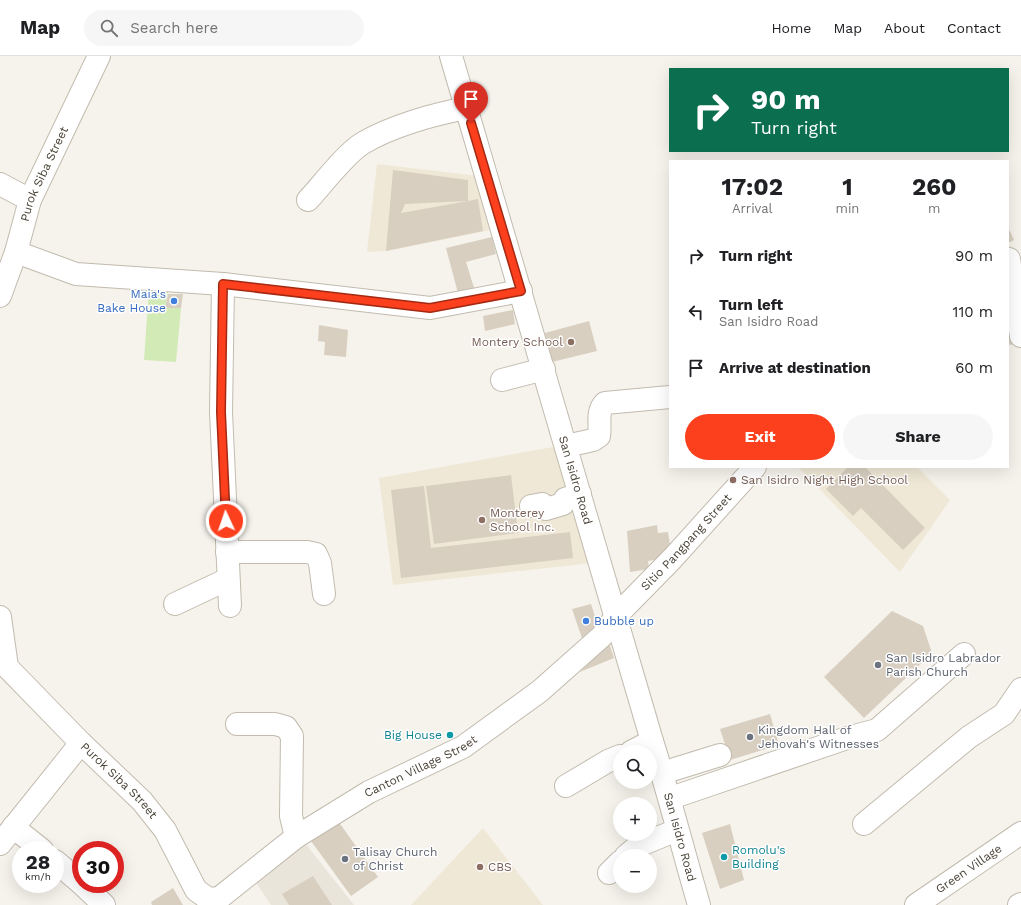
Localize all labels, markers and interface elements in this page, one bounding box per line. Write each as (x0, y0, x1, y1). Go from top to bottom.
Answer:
search box (84, 10, 364, 46)
text: Map (20, 16, 60, 39)
icon: search (98, 17, 120, 39)
text: Search here (130, 19, 218, 37)
text: Home (771, 20, 811, 36)
text: Map (833, 20, 862, 36)
text: About (884, 20, 925, 36)
text: Contact (947, 20, 1001, 36)
pin (454, 82, 488, 123)
text: 90 m (751, 83, 821, 116)
icon: right (685, 84, 737, 136)
icon: arrive (460, 88, 482, 110)
text: Turn right (751, 117, 837, 138)
street label: Purok Siba Street (18, 124, 71, 223)
text: 17:02 (722, 173, 783, 201)
text: 1 (842, 173, 853, 201)
text: 260 (912, 173, 956, 201)
text: Arrival (732, 201, 773, 216)
text: min (836, 201, 859, 216)
text: m (928, 201, 940, 216)
icon: right (685, 245, 707, 267)
text: Turn right (719, 247, 792, 265)
text: 90 m (955, 247, 993, 265)
place label: Maia's Bake House (97, 287, 166, 315)
marker: Maia's Bake House (169, 296, 179, 306)
text: Turn left (719, 296, 783, 314)
icon: left (685, 301, 707, 323)
text: 110 m (953, 303, 993, 321)
text: San Isidro Road (719, 314, 818, 329)
place label: Montery School (472, 335, 563, 349)
marker: Montery School (566, 337, 576, 347)
icon: arrive (685, 357, 707, 379)
text: Arrive at destination (719, 359, 871, 377)
text: 60 m (955, 359, 993, 377)
button: Exit (685, 414, 835, 460)
button: Share (843, 414, 993, 460)
street label: San Isidro Road (556, 434, 595, 526)
place label: San Isidro Night High School (741, 473, 908, 487)
marker: San Isidro Night High School (728, 475, 738, 485)
street label: Sitio Pangpang Street (638, 491, 734, 593)
position arrow (205, 500, 247, 542)
place label: Monterey School Inc. (490, 506, 554, 534)
marker: Monterey School Inc. (477, 515, 487, 525)
place label: Bubble up (594, 614, 654, 628)
marker: Bubble up (581, 616, 591, 626)
place label: San Isidro Labrador Parish Church (886, 651, 1001, 679)
marker: San Isidro Labrador Parish Church (873, 660, 883, 670)
place label: Kingdom Hall of Jehovah's Witnesses (758, 723, 879, 751)
place label: Big House (384, 728, 442, 742)
marker: Big House (445, 730, 455, 740)
street label: Canton Village Street (361, 732, 480, 800)
marker: Kingdom Hall of Jehovah's Witnesses (745, 732, 755, 742)
street label: Purok Siba Street (78, 739, 160, 821)
map controls (613, 745, 657, 893)
button: search (613, 745, 657, 789)
street label: San Isidro Road (661, 791, 699, 883)
button: + (613, 797, 657, 841)
speed limit sign: 30 (72, 841, 124, 893)
street label: Green Village (933, 841, 1005, 896)
place label: Romolu's Building (732, 843, 786, 871)
place label: Talisay Church of Christ (353, 845, 437, 873)
button: − (613, 849, 657, 893)
text: 28 (26, 850, 50, 874)
marker: Romolu's Building (719, 852, 729, 862)
marker: Talisay Church of Christ (340, 854, 350, 864)
place label: CBS (488, 860, 512, 874)
marker: CBS (475, 862, 485, 872)
text: km/h (25, 871, 51, 882)

